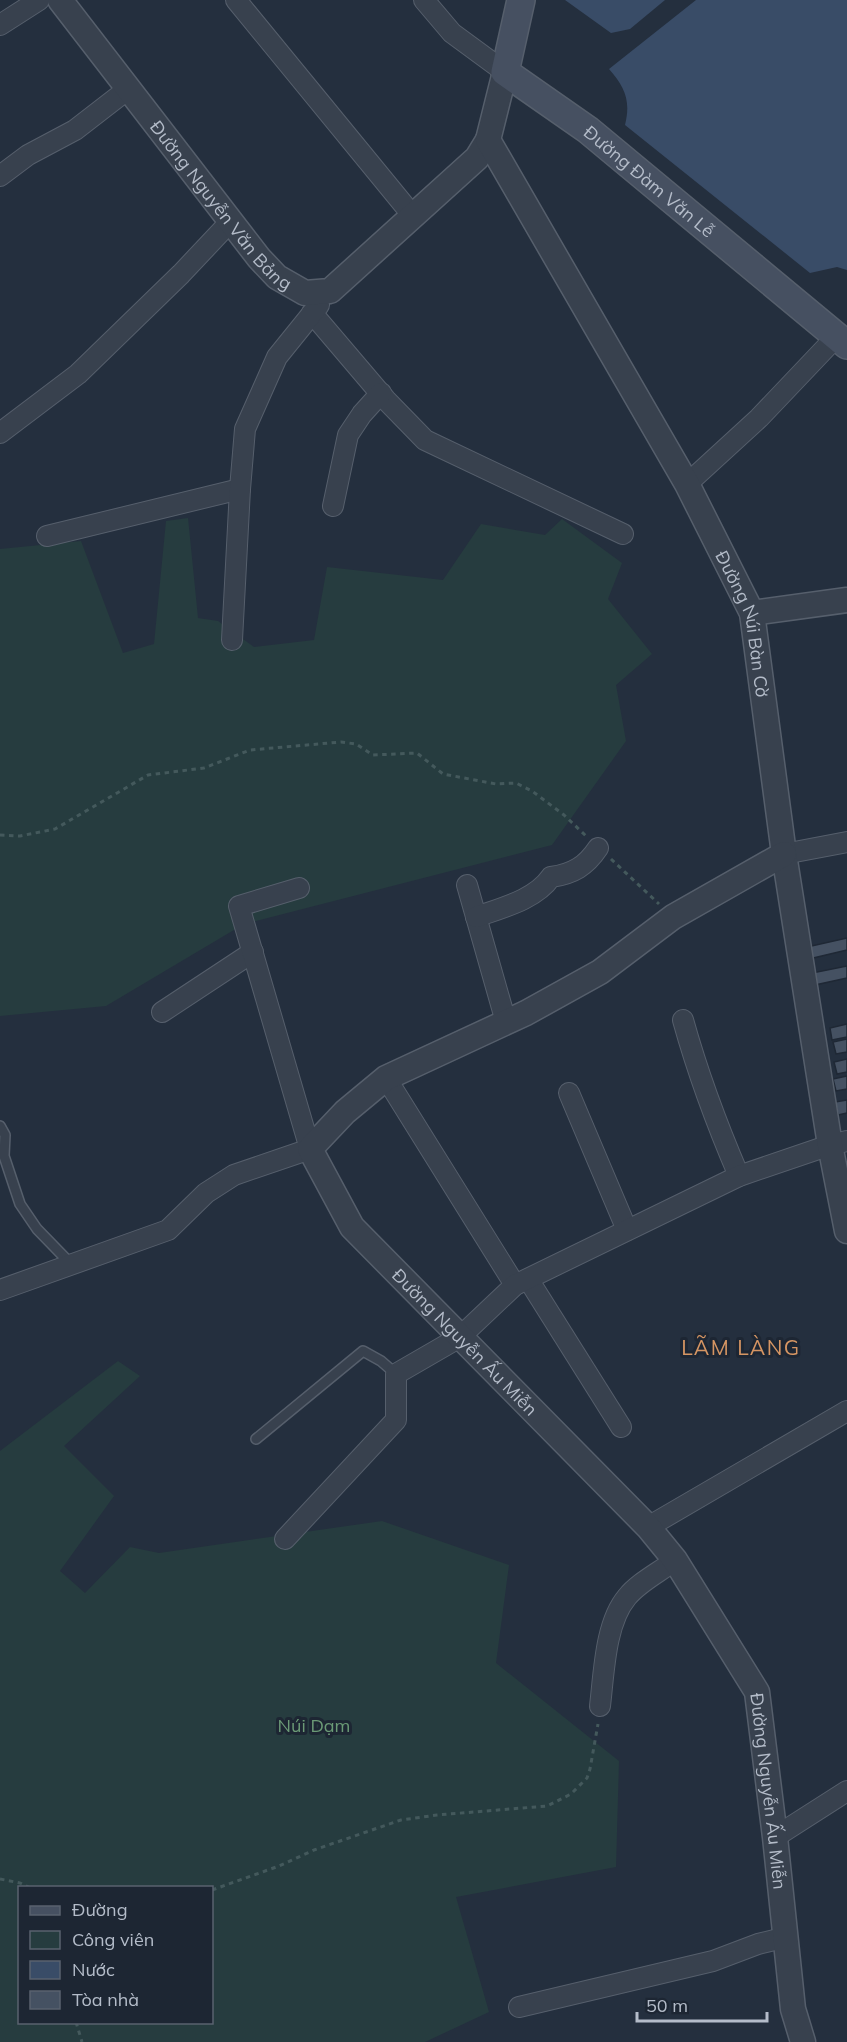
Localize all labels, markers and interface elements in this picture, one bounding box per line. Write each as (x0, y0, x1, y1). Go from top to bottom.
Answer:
street label: Đường Nguyễn Văn Bảng (145, 115, 296, 295)
street label: Đường Đàm Văn Lễ (579, 120, 720, 242)
street label: Đường Núi Bàn Cờ (711, 547, 775, 699)
street label: Đường Nguyễn Ấu Miễn (388, 1263, 543, 1420)
district label: LÃM LÀNG (681, 1334, 801, 1360)
street label: Đường Nguyễn Ấu Miễn (746, 1691, 792, 1890)
park label: Núi Dạm (278, 1714, 350, 1737)
legend (18, 1886, 213, 2024)
text: Đường (72, 1898, 128, 1921)
text: Công viên (72, 1928, 154, 1951)
text: Nước (72, 1958, 115, 1981)
scale bar (637, 1985, 768, 2023)
text: Tòa nhà (72, 1988, 139, 2011)
text: 50 m (646, 1994, 688, 2017)

